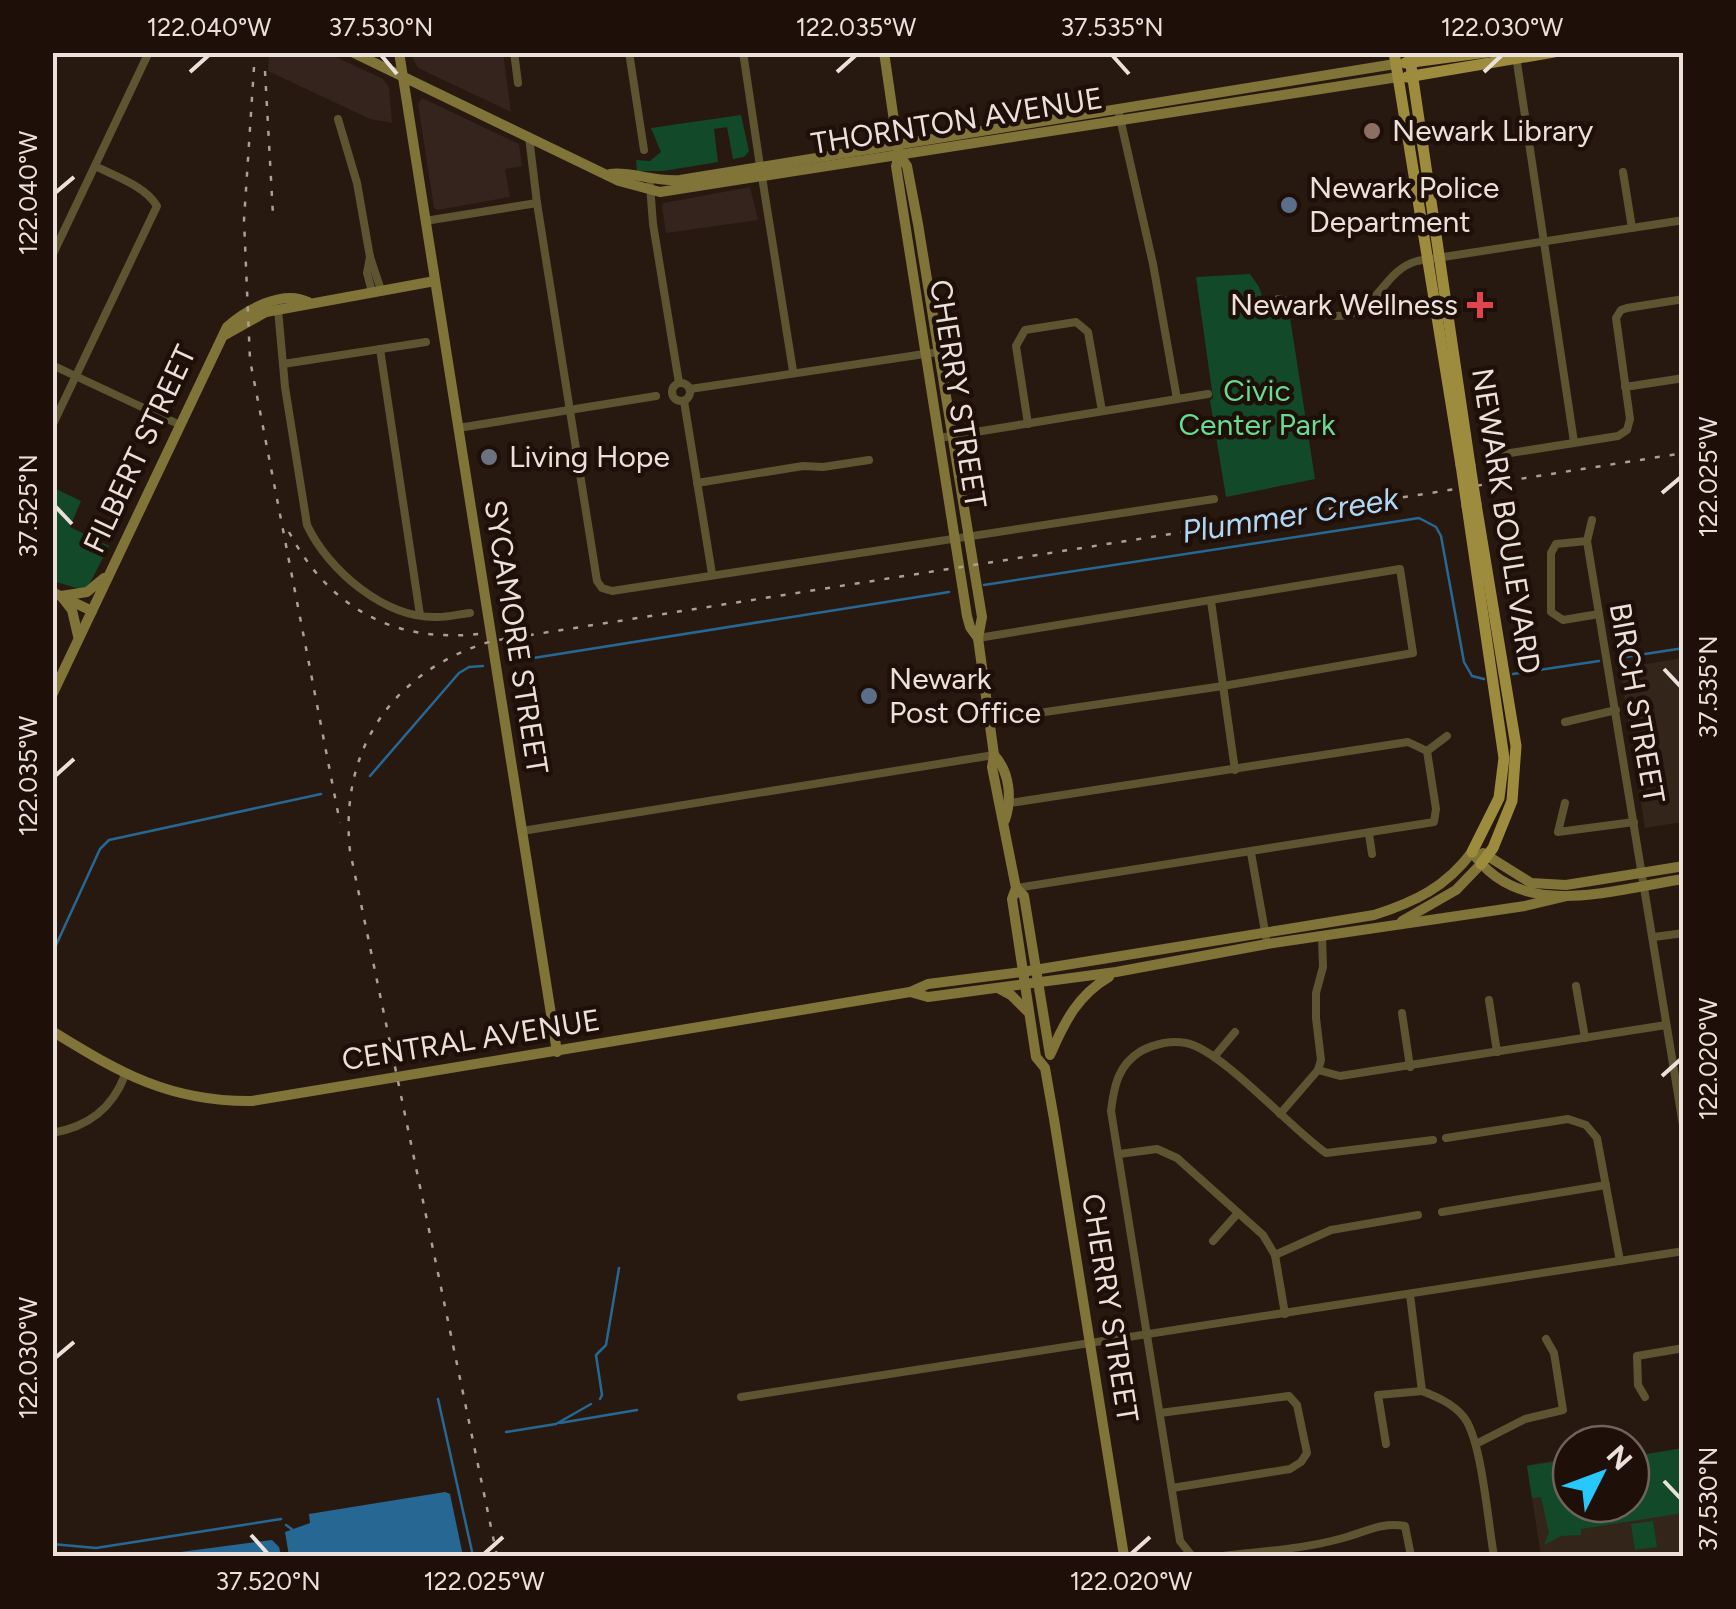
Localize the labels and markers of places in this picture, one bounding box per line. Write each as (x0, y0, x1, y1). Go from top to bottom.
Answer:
place label: Newark Library (1392, 112, 1593, 149)
marker: Newark Library (1361, 120, 1383, 142)
place label: Newark Police Department (1309, 169, 1499, 240)
marker: Newark Police Department (1278, 194, 1300, 216)
place label: Newark Wellness (1230, 286, 1458, 323)
marker: Newark Wellness (1467, 292, 1493, 318)
place label: Living Hope (509, 438, 670, 475)
marker: Living Hope (478, 446, 500, 468)
place label: Newark Post Office (889, 660, 1041, 731)
marker: Newark Post Office (858, 685, 880, 707)

